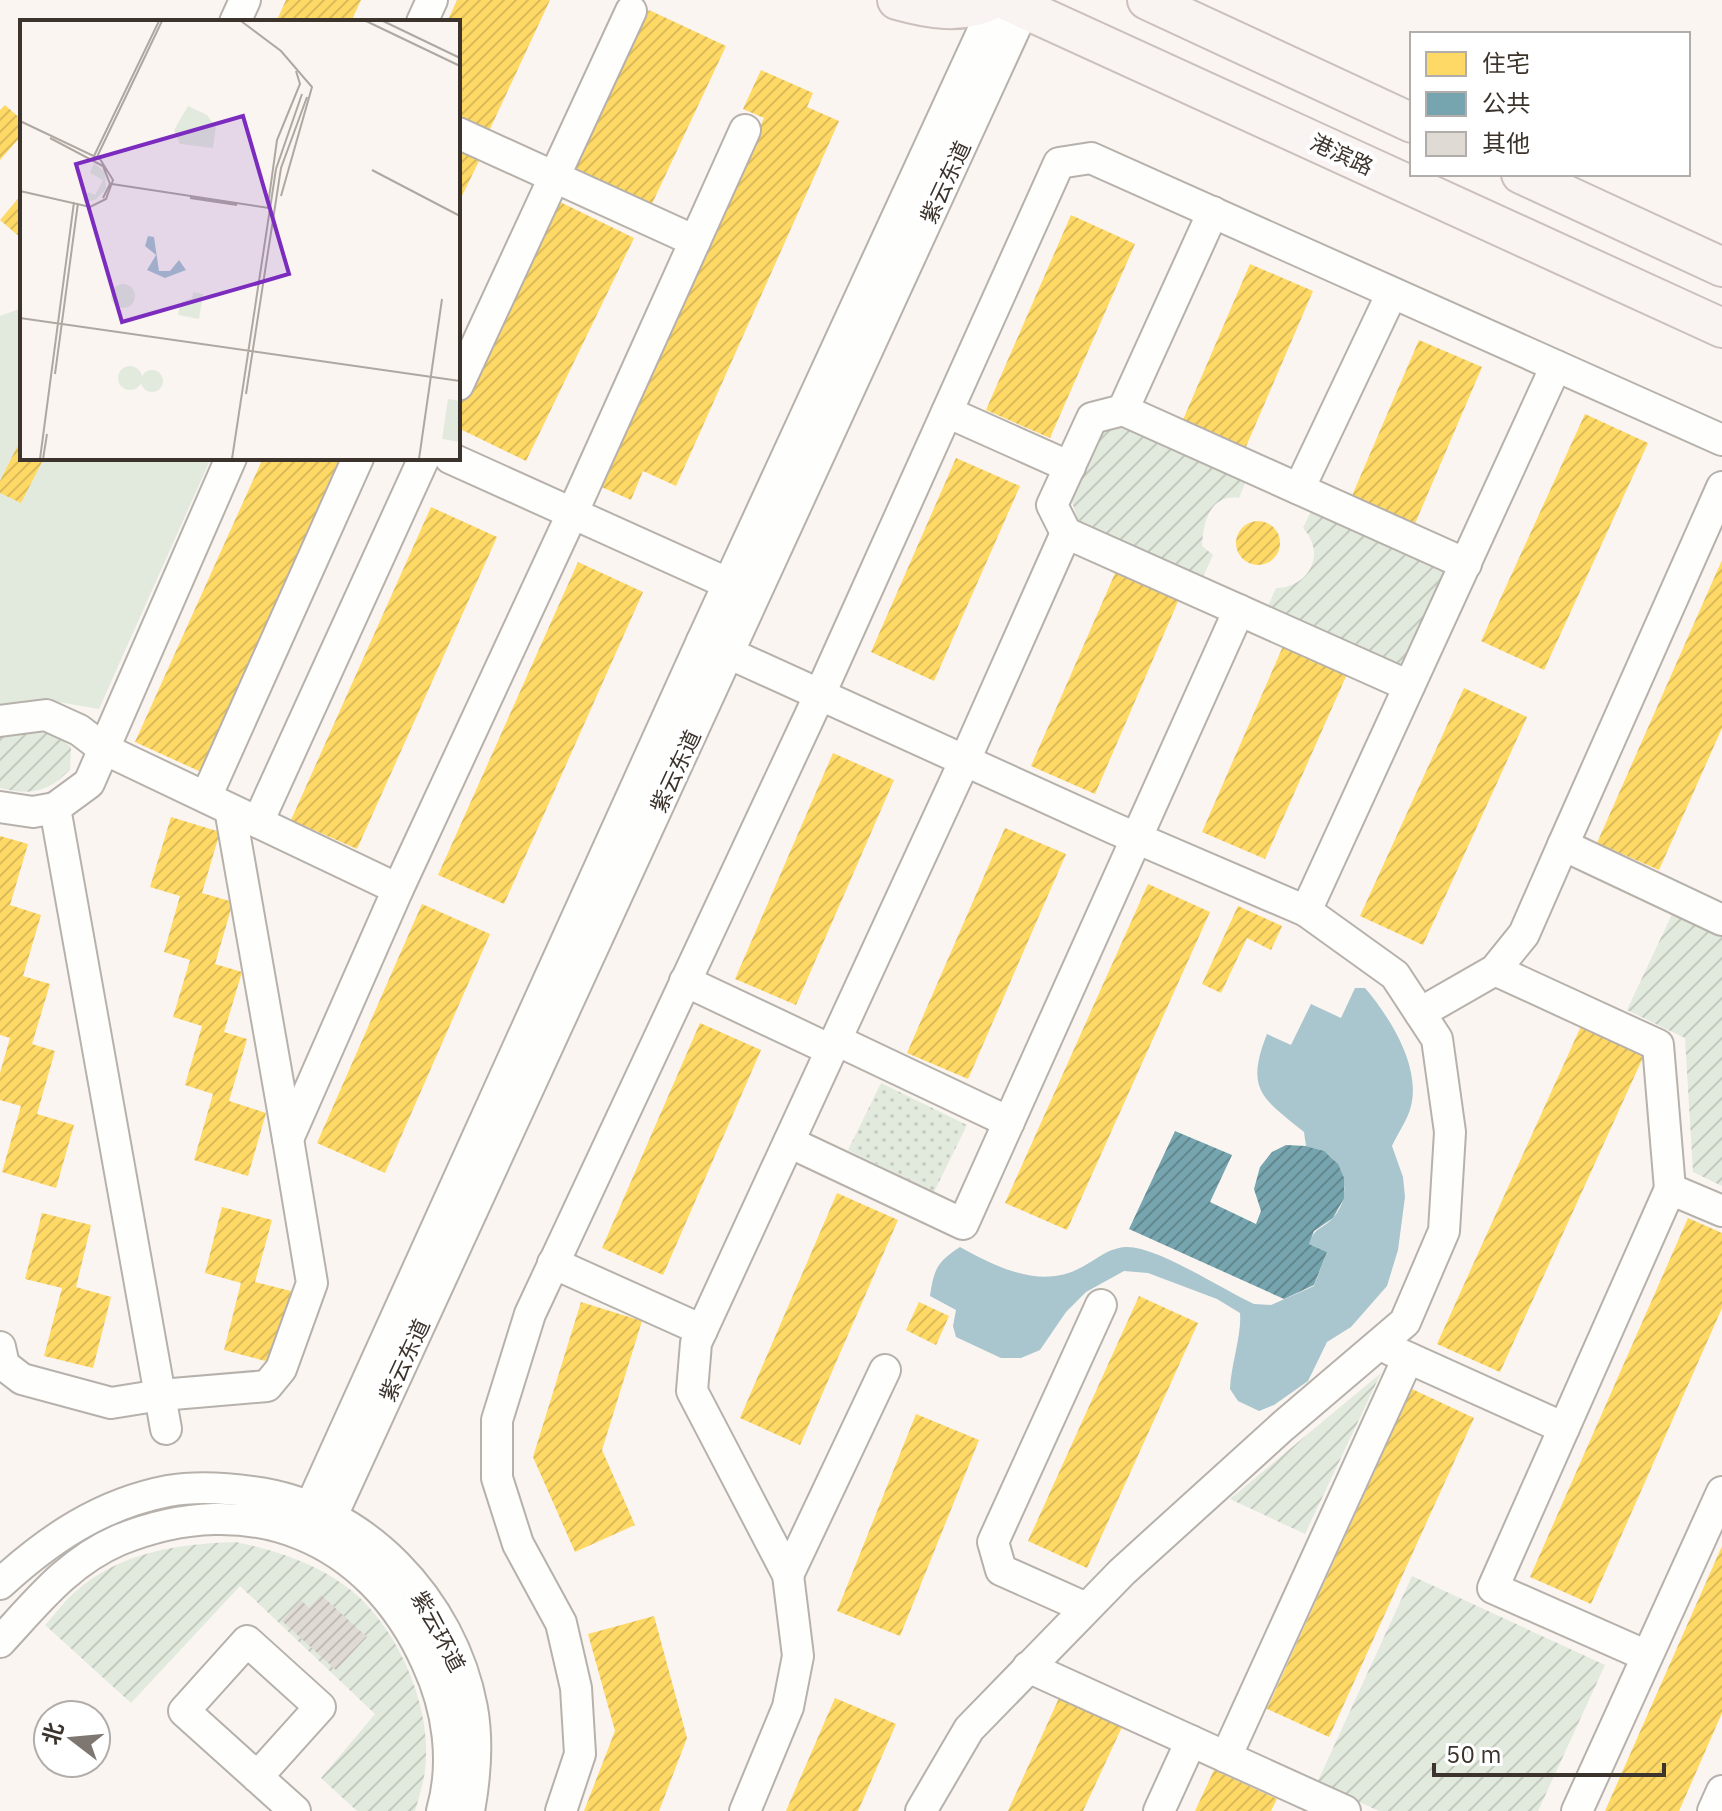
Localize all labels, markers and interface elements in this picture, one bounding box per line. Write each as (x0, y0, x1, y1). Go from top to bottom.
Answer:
inset map (20, 20, 460, 460)
legend (1410, 32, 1690, 176)
text: 住宅 (1482, 47, 1530, 79)
text: 公共 (1482, 87, 1530, 119)
street label: 港滨路 (1306, 127, 1378, 181)
text: 其他 (1482, 127, 1530, 159)
street label: 紫云东道 (913, 136, 977, 228)
street label: 紫云东道 (643, 725, 707, 817)
street label: 紫云东道 (372, 1314, 436, 1406)
street label: 紫云环道 (406, 1585, 472, 1677)
north arrow (32, 1699, 112, 1779)
text: 北 (35, 1719, 69, 1748)
scale bar (1434, 1727, 1664, 1777)
text: 50 m (1446, 1738, 1501, 1770)

